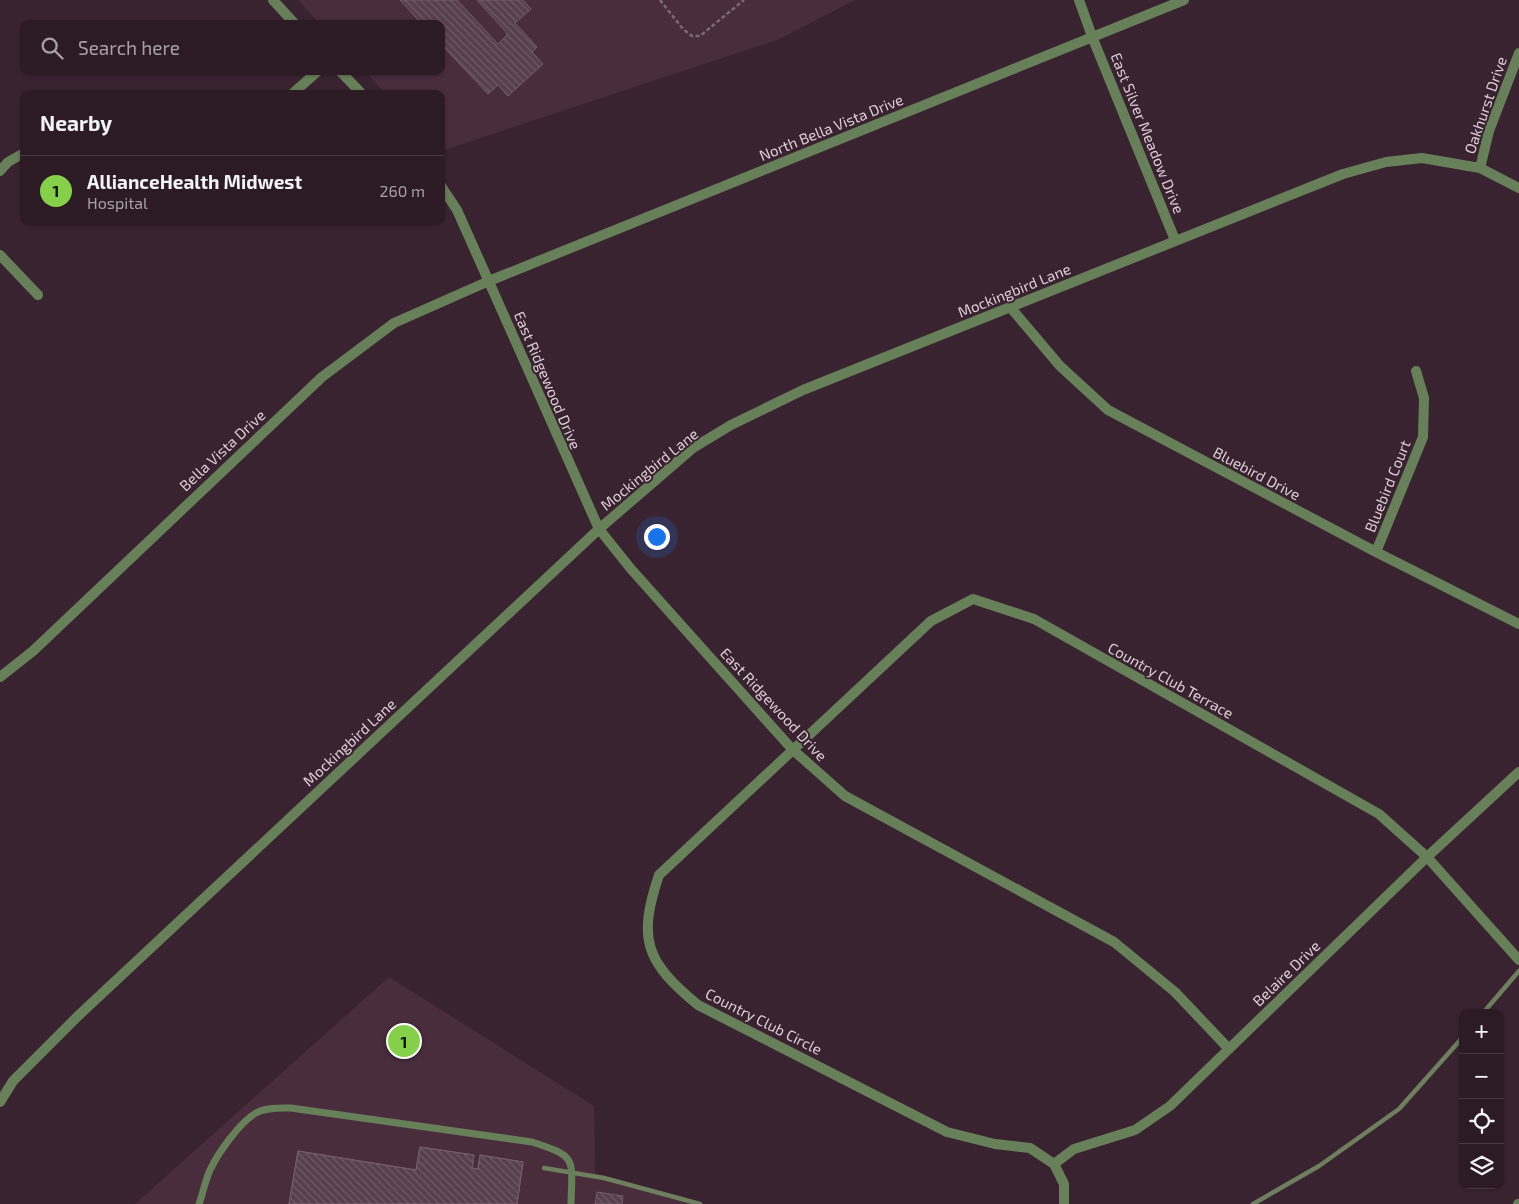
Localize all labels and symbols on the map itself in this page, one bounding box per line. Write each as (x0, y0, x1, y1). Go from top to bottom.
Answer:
street label: East Silver Meadow Drive (1107, 50, 1189, 216)
street label: Oakhurst Drive (1460, 54, 1510, 156)
street label: North Bella Vista Drive (756, 90, 906, 164)
street label: Mockingbird Lane (955, 259, 1073, 321)
street label: East Ridgewood Drive (511, 308, 585, 452)
street label: Bella Vista Drive (175, 406, 269, 494)
street label: Mockingbird Lane (597, 424, 701, 514)
street label: Bluebird Court (1360, 437, 1414, 535)
street label: Bluebird Drive (1210, 443, 1304, 503)
your location (644, 524, 670, 550)
street label: Country Club Terrace (1105, 638, 1237, 722)
street label: East Ridgewood Drive (717, 644, 831, 764)
street label: Mockingbird Lane (299, 694, 399, 790)
street label: Belaire Drive (1249, 936, 1323, 1010)
street label: Country Club Circle (703, 984, 825, 1058)
pin: 1 (388, 1022, 420, 1060)

